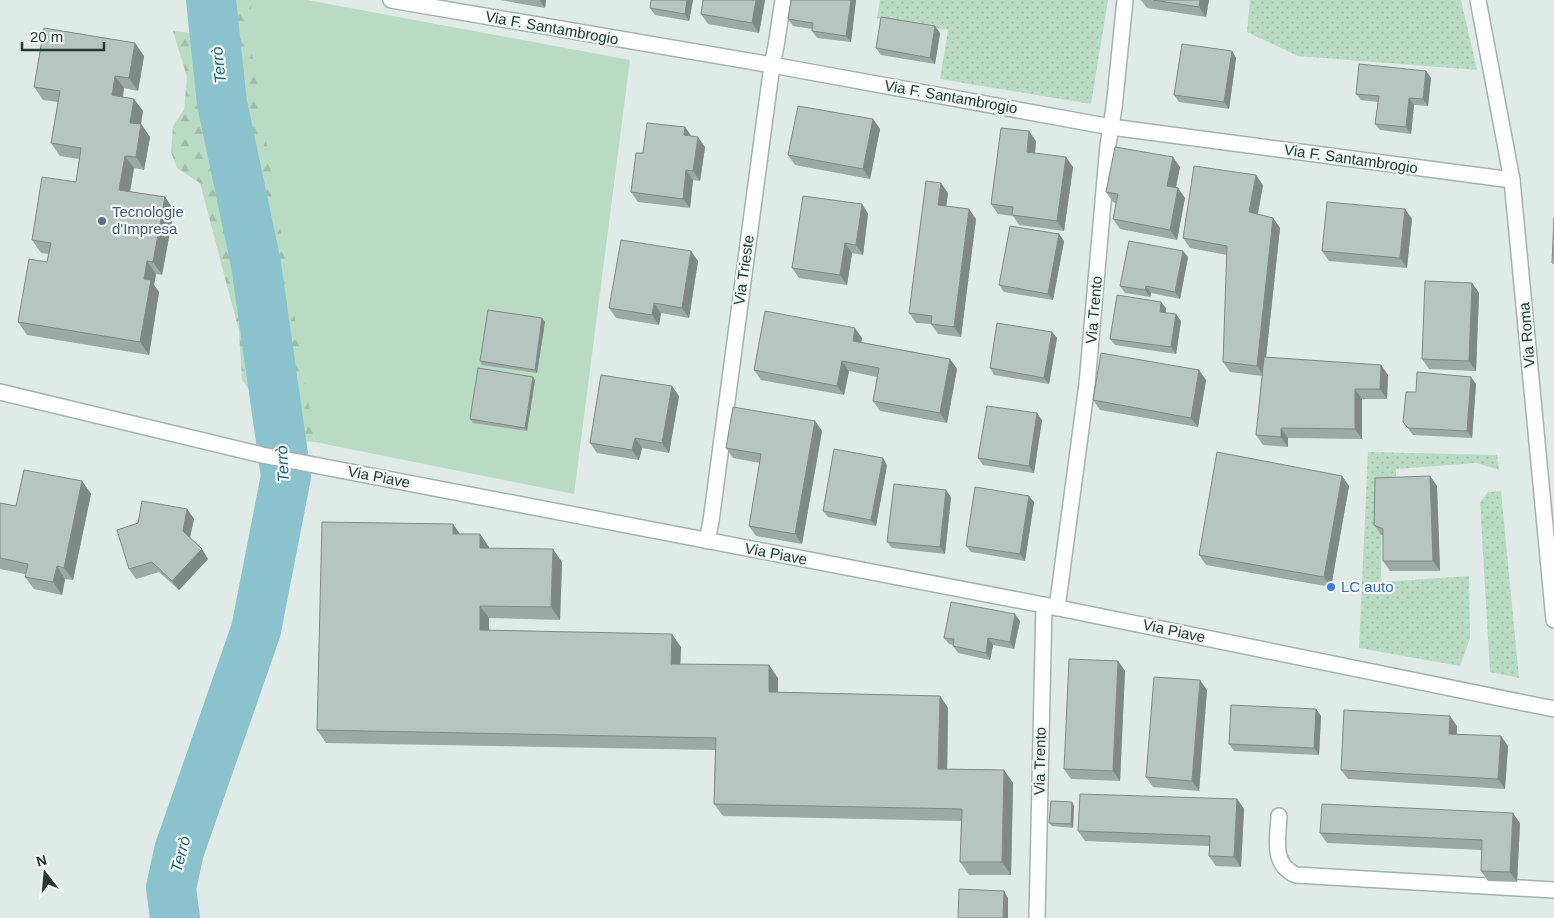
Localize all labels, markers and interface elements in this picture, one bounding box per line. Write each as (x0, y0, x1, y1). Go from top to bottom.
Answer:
street label: Via F. Santambrogio (484, 7, 620, 48)
scale bar (22, 20, 105, 52)
text: 20 m (30, 28, 63, 45)
water label: Terrò (208, 46, 229, 84)
street label: Via F. Santambrogio (883, 76, 1019, 117)
street label: Via F. Santambrogio (1283, 141, 1419, 176)
place label: Tecnologie d'Impresa (112, 203, 184, 237)
marker: Tecnologie d'Impresa (96, 215, 108, 227)
street label: Via Trieste (730, 234, 757, 306)
street label: Via Trento (1082, 275, 1105, 345)
street label: Via Roma (1515, 301, 1538, 368)
water label: Terrò (273, 445, 292, 483)
street label: Via Piave (346, 462, 412, 491)
street label: Via Piave (743, 539, 809, 568)
place label: LC auto (1341, 578, 1394, 595)
marker: LC auto (1325, 581, 1337, 593)
street label: Via Piave (1141, 616, 1207, 645)
street label: Via Trento (1030, 727, 1049, 795)
water label: Terrò (168, 834, 193, 874)
north arrow (20, 848, 70, 898)
text: N (34, 851, 48, 870)

